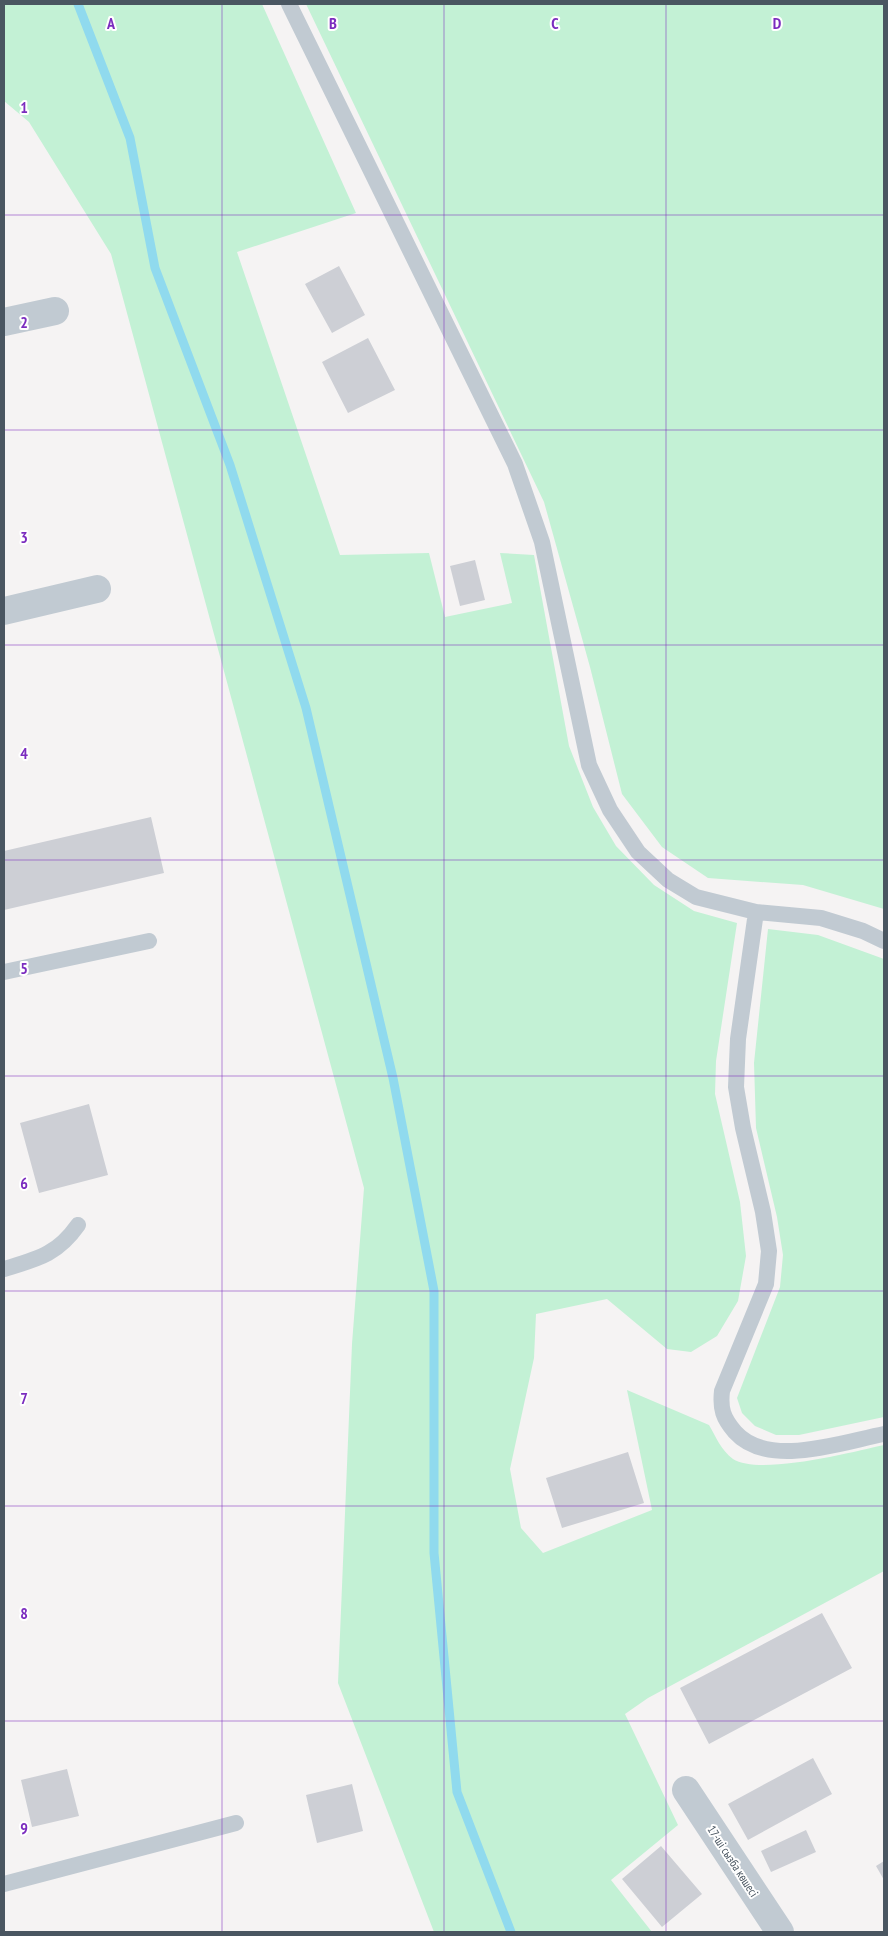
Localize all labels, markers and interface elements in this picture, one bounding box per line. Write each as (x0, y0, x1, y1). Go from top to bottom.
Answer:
text: A (106, 13, 116, 33)
text: B (329, 13, 337, 33)
text: C (551, 13, 559, 33)
text: D (773, 13, 782, 33)
text: 1 (20, 97, 28, 117)
text: 2 (20, 312, 28, 332)
text: 3 (20, 527, 28, 547)
text: 4 (20, 743, 28, 763)
text: 5 (20, 958, 28, 978)
text: 6 (20, 1173, 28, 1193)
text: 7 (20, 1388, 28, 1408)
text: 8 (20, 1603, 28, 1623)
text: 9 (20, 1818, 28, 1838)
street label: 17-ші сызба көшесі (704, 1823, 762, 1899)

